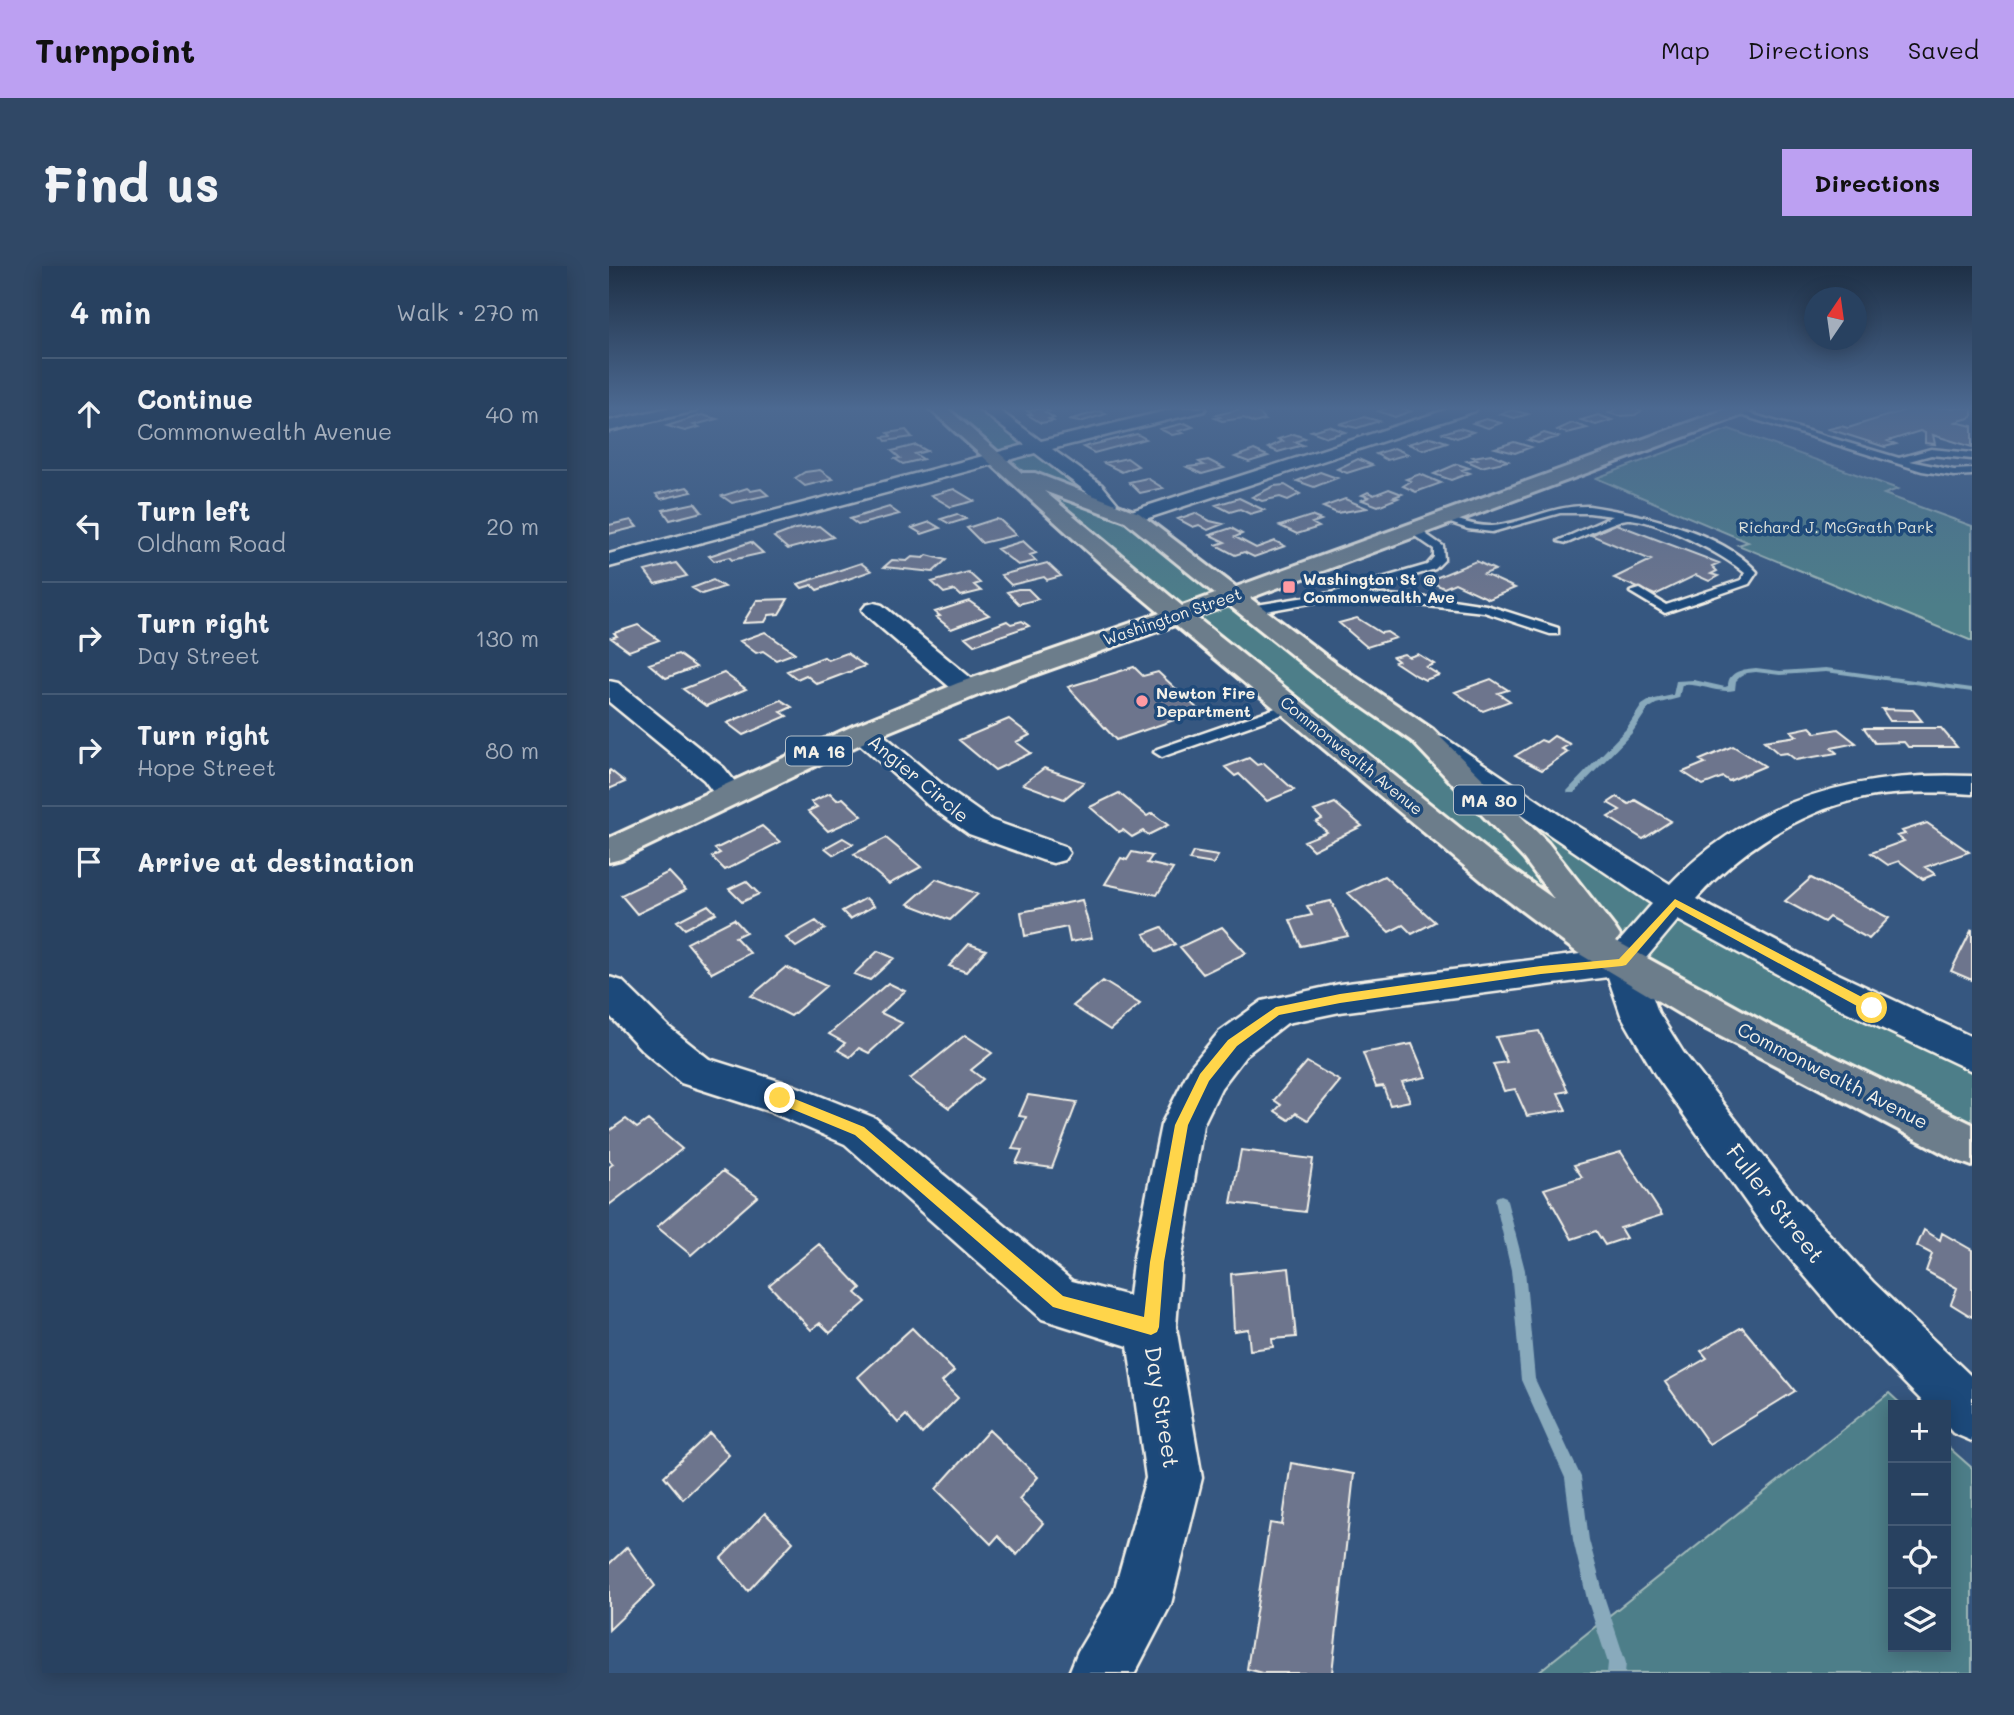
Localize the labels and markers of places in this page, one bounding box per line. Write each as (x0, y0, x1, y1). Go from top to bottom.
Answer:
place label: Washington St @ Commonwealth Ave (1303, 568, 1455, 607)
marker: Washington St @ Commonwealth Ave (1281, 579, 1297, 595)
place label: Newton Fire Department (1156, 682, 1255, 721)
marker: Newton Fire Department (1134, 693, 1150, 709)

